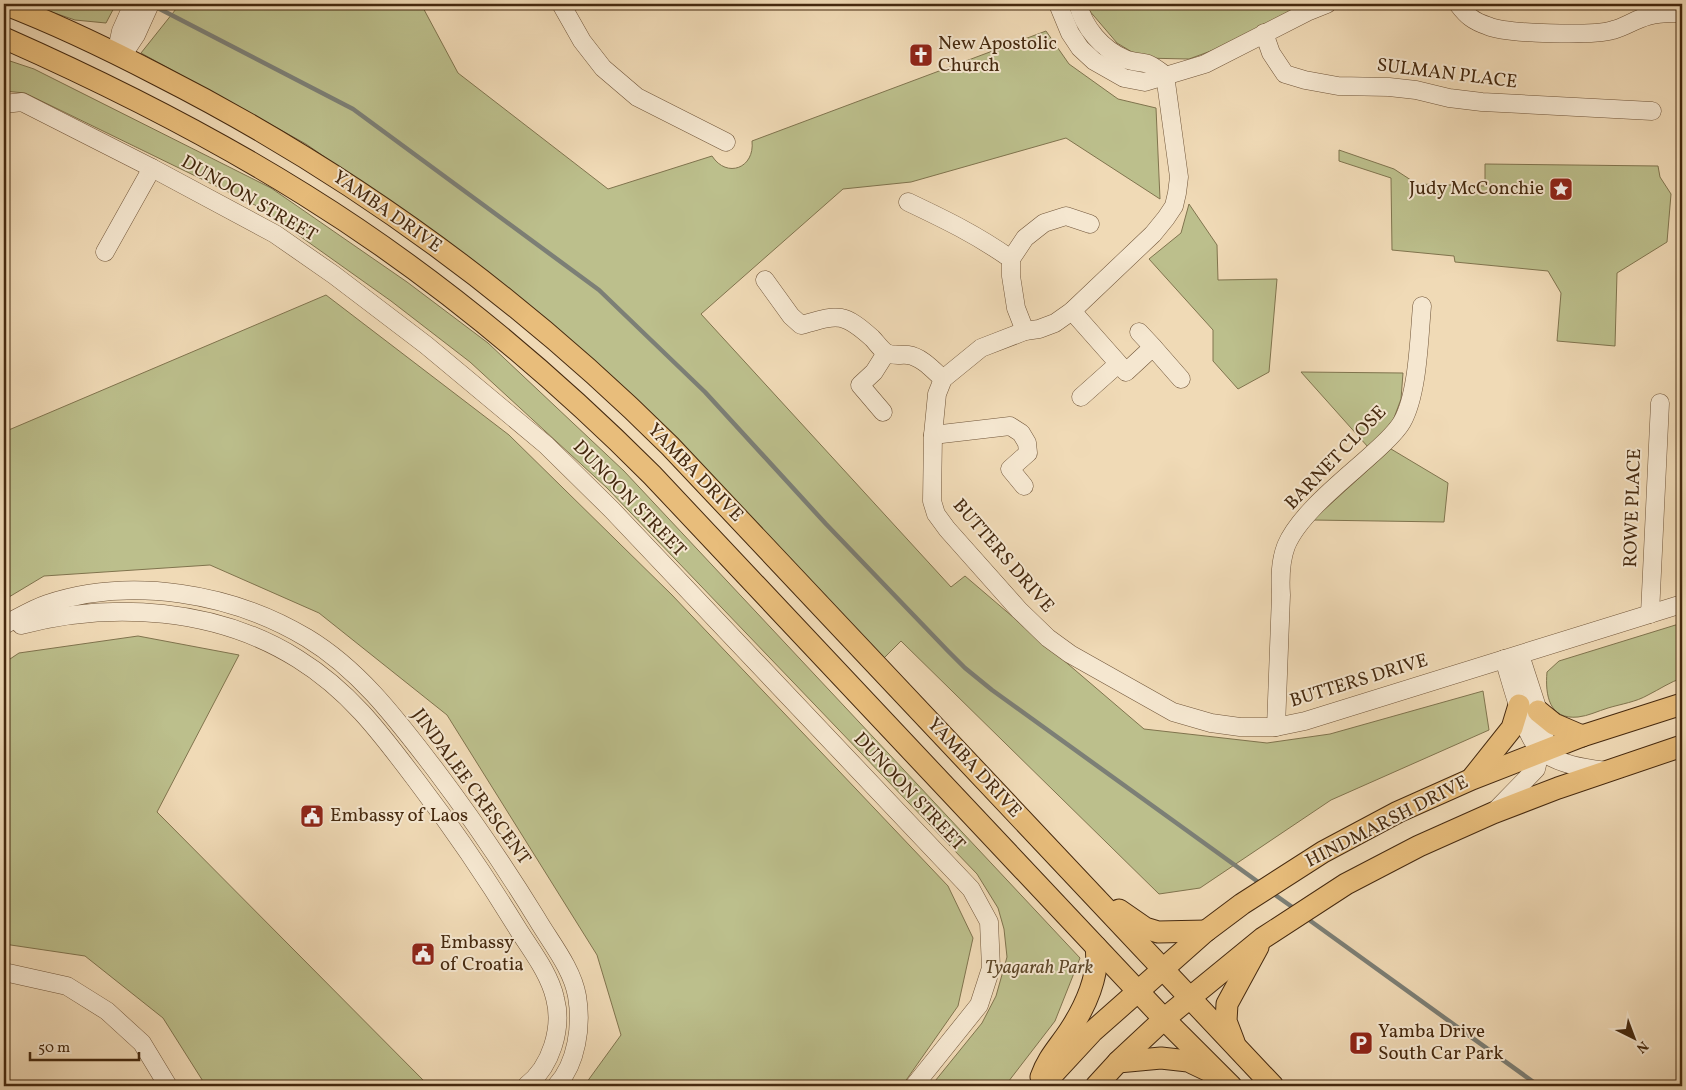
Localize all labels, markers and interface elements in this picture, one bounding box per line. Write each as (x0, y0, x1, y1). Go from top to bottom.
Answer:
place label: New Apostolic Church (938, 31, 1057, 79)
church icon: New Apostolic Church (908, 42, 934, 68)
street label: SULMAN PLACE (1375, 52, 1519, 96)
street label: DUNOON STREET (176, 149, 322, 249)
street label: YAMBA DRIVE (327, 165, 447, 259)
place label: Judy McConchie (1409, 176, 1544, 202)
place icon: Judy McConchie (1548, 176, 1574, 202)
street label: BARNET CLOSE (1279, 400, 1393, 516)
street label: YAMBA DRIVE (641, 418, 749, 528)
street label: DUNOON STREET (566, 435, 692, 563)
street label: ROWE PLACE (1618, 448, 1648, 568)
street label: BUTTERS DRIVE (946, 493, 1060, 619)
street label: BUTTERS DRIVE (1287, 648, 1431, 714)
street label: JINDALEE CRESCENT (405, 703, 537, 871)
street label: YAMBA DRIVE (921, 712, 1027, 824)
street label: DUNOON STREET (847, 727, 971, 857)
street label: HINDMARSH DRIVE (1301, 770, 1473, 874)
public building icon: Embassy of Laos (299, 803, 325, 829)
place label: Embassy of Laos (330, 803, 468, 829)
place label: Embassy of Croatia (440, 930, 524, 978)
public building icon: Embassy of Croatia (410, 941, 436, 967)
park label: Tyagarah Park (985, 955, 1094, 981)
north arrow (1608, 1012, 1658, 1062)
place label: Yamba Drive South Car Park (1378, 1019, 1504, 1067)
scale bar (30, 1030, 139, 1062)
parking icon: Yamba Drive South Car Park (1348, 1030, 1374, 1056)
text: N (1632, 1036, 1652, 1057)
text: 50 m (38, 1038, 70, 1059)

